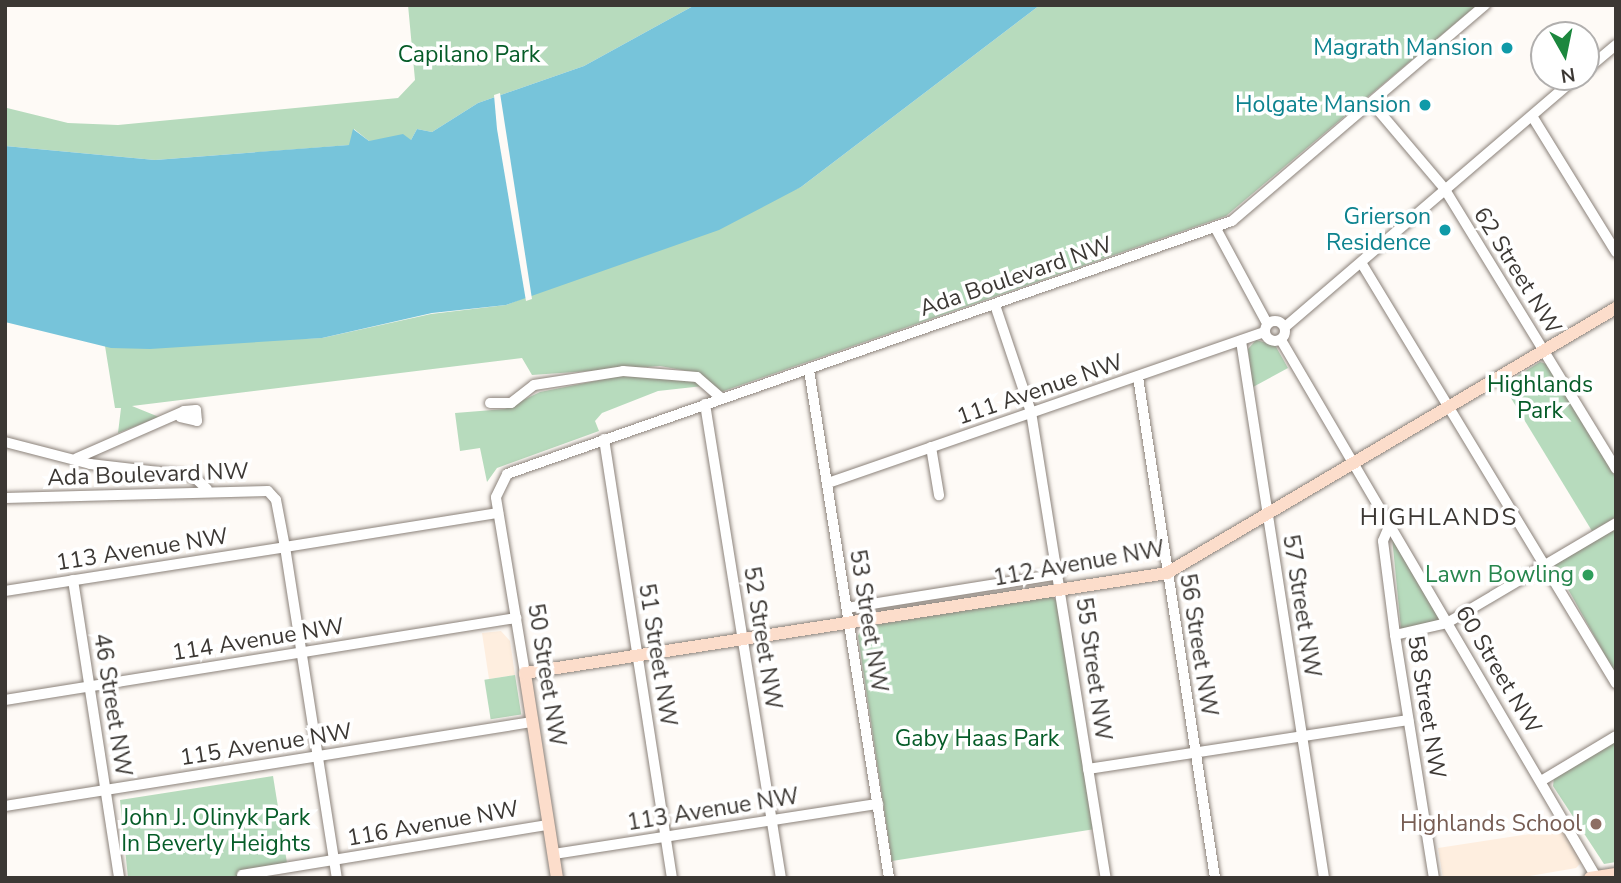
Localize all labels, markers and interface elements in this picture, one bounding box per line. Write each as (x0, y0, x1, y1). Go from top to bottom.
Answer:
north arrow (1530, 21, 1600, 91)
place label: Magrath Mansion (1313, 34, 1493, 62)
marker: Magrath Mansion (1499, 40, 1515, 56)
park label: Capilano Park (398, 41, 540, 69)
text: N (1559, 61, 1577, 89)
place label: Holgate Mansion (1235, 91, 1411, 119)
marker: Holgate Mansion (1417, 97, 1433, 113)
street label: 62 Street NW (1467, 202, 1567, 340)
place label: Grierson Residence (1326, 203, 1431, 257)
marker: Grierson Residence (1437, 222, 1453, 238)
street label: Ada Boulevard NW (916, 231, 1116, 323)
street label: 111 Avenue NW (953, 349, 1127, 431)
park label: Highlands Park (1487, 371, 1593, 425)
street label: Ada Boulevard NW (47, 458, 249, 492)
district label: HIGHLANDS (1361, 504, 1517, 532)
street label: 113 Avenue NW (54, 523, 230, 577)
street label: 57 Street NW (1276, 532, 1326, 680)
street label: 112 Avenue NW (991, 535, 1167, 593)
street label: 53 Street NW (843, 547, 893, 695)
place label: Lawn Bowling (1425, 561, 1574, 589)
street label: 52 Street NW (737, 564, 787, 712)
marker: Lawn Bowling (1580, 567, 1596, 583)
street label: 56 Street NW (1173, 571, 1223, 719)
street label: 51 Street NW (632, 581, 682, 729)
street label: 55 Street NW (1069, 596, 1117, 742)
street label: 50 Street NW (521, 601, 571, 749)
street label: 60 Street NW (1449, 601, 1547, 739)
street label: 114 Avenue NW (170, 613, 346, 667)
street label: 46 Street NW (87, 631, 137, 779)
street label: 58 Street NW (1401, 633, 1451, 781)
street label: 115 Avenue NW (178, 718, 354, 772)
park label: Gaby Haas Park (895, 725, 1059, 753)
street label: 113 Avenue NW (625, 783, 801, 837)
street label: 116 Avenue NW (345, 795, 521, 853)
park label: John J. Olinyk Park In Beverly Heights (121, 804, 311, 858)
place label: Highlands School (1400, 810, 1582, 838)
marker: Highlands School (1588, 816, 1604, 832)

